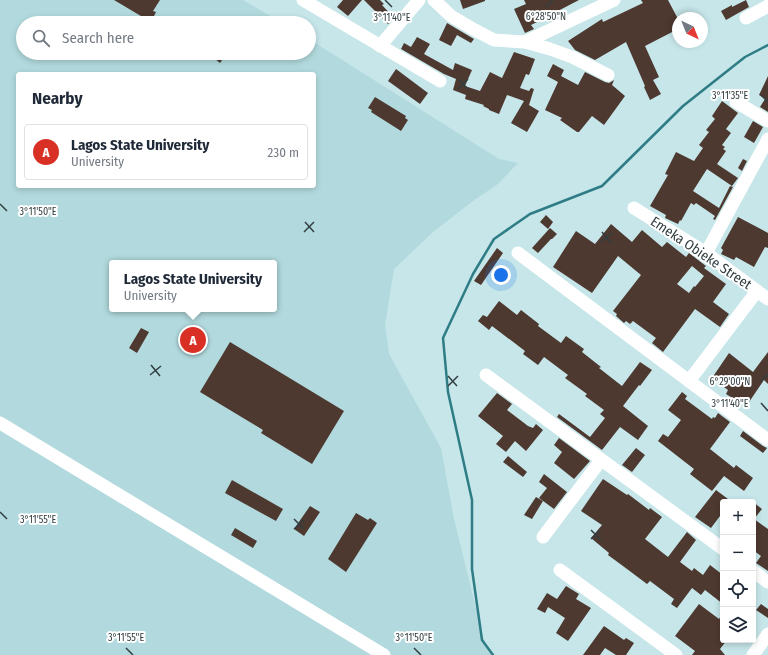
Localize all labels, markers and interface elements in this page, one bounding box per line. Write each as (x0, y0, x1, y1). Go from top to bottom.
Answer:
text: 6°28'50"N (526, 11, 566, 23)
text: 3°11'40"E (374, 12, 411, 24)
north arrow (672, 12, 708, 48)
search box (16, 16, 316, 60)
icon: search (30, 27, 52, 49)
text: Search here (62, 29, 134, 47)
text: Nearby (32, 88, 83, 109)
text: 3°11'35"E (712, 90, 748, 102)
text: Lagos State University (71, 136, 209, 154)
text: A (42, 145, 50, 160)
text: 230 m (268, 145, 299, 160)
text: University (71, 154, 124, 169)
text: 3°11'50"E (19, 206, 57, 218)
street label: Emeka Obieke Street (647, 213, 755, 293)
popup (109, 260, 277, 312)
your location (491, 265, 511, 285)
text: Lagos State University (124, 270, 262, 288)
text: University (124, 288, 177, 303)
pin: A (180, 325, 206, 355)
text: 6°29'00"N (710, 376, 750, 388)
text: 3°11'40"E (712, 398, 749, 410)
map controls (720, 499, 756, 643)
button: + (720, 499, 756, 535)
text: 3°11'55"E (20, 514, 56, 526)
button: − (720, 535, 756, 571)
button: locate (720, 571, 756, 607)
button: layers (720, 607, 756, 643)
text: 3°11'55"E (108, 632, 144, 644)
text: 3°11'50"E (395, 632, 433, 644)

